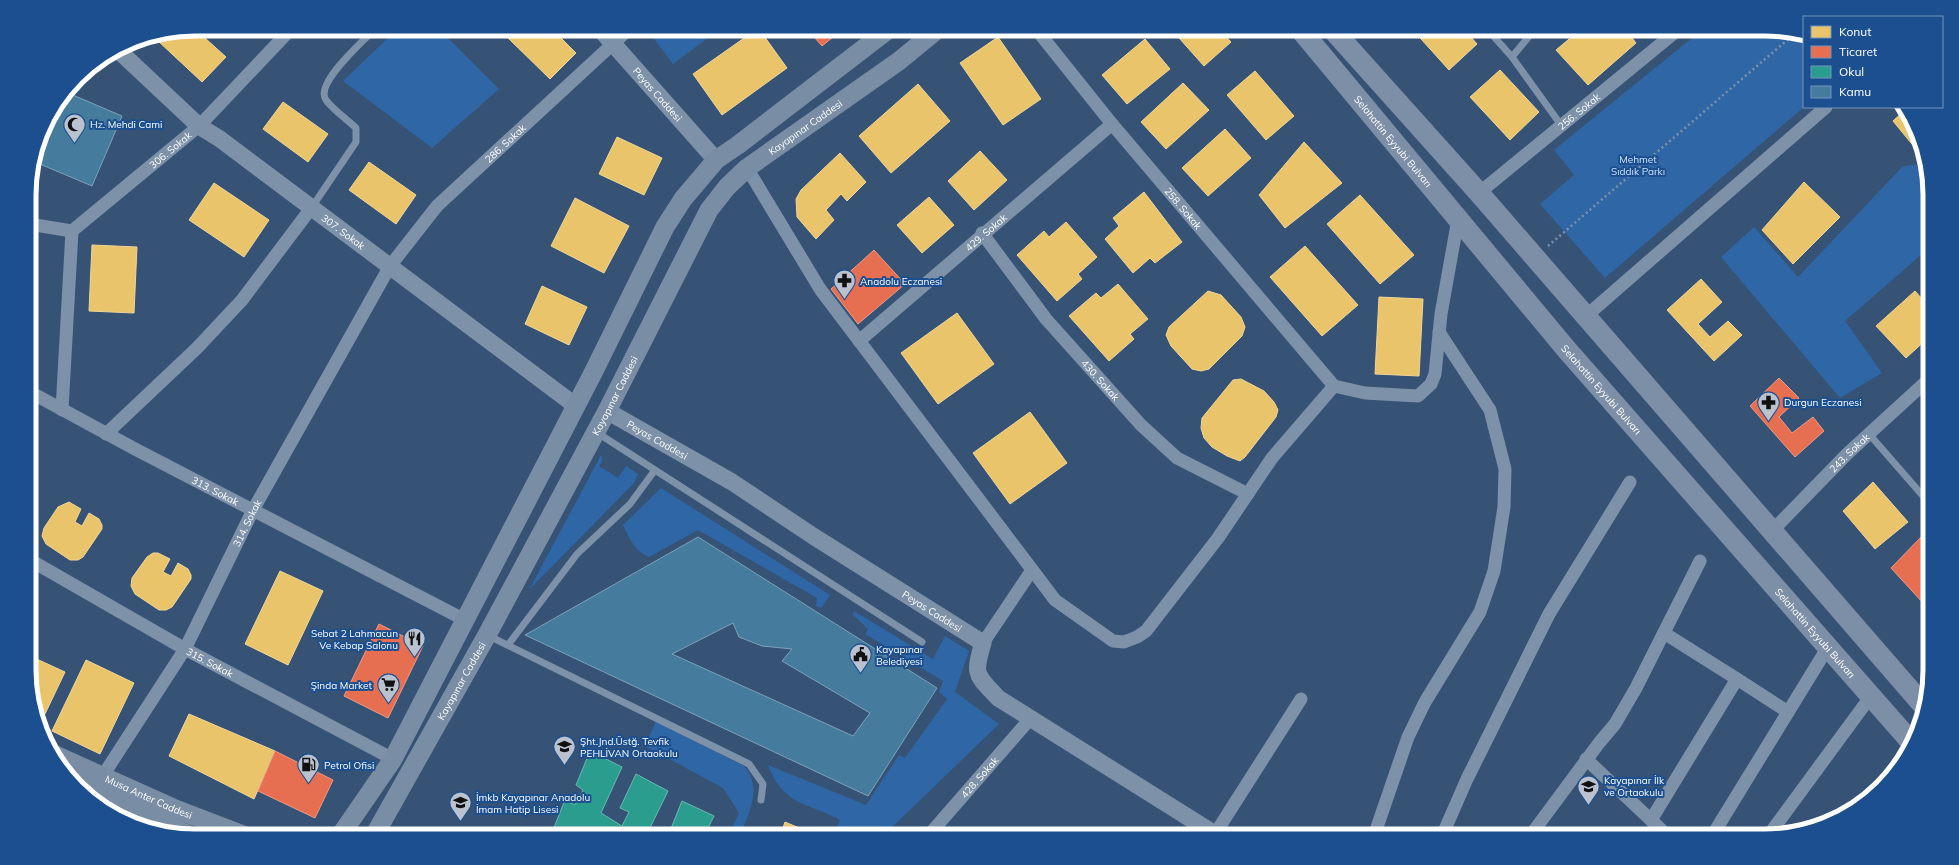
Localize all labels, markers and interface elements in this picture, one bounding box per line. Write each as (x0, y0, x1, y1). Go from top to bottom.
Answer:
legend (1803, 16, 1943, 108)
text: Konut (1839, 24, 1871, 39)
text: Ticaret (1839, 44, 1877, 59)
street label: Peyas Caddesi (630, 64, 685, 124)
text: Okul (1839, 64, 1864, 79)
text: Kamu (1839, 84, 1871, 99)
street label: 256. Sokak (1555, 89, 1603, 132)
street label: Selahattin Eyyubi Bulvarı (1352, 93, 1435, 190)
street label: Kayapınar Caddesi (766, 97, 845, 158)
mosque icon: Hz. Mehdi Cami (62, 111, 88, 144)
place label: Hz. Mehdi Cami (90, 118, 162, 131)
street label: 286. Sokak (482, 121, 529, 165)
street label: 306. Sokak (146, 128, 195, 171)
park label: Mehmet Sıddık Parkı (1611, 153, 1665, 178)
street label: 258. Sokak (1162, 184, 1205, 233)
street label: 429. Sokak (962, 210, 1010, 254)
street label: 307. Sokak (319, 211, 368, 253)
pharmacy icon: Anadolu Eczanesi (831, 268, 857, 301)
place label: Anadolu Eczanesi (860, 275, 942, 288)
street label: Selahattin Eyyubi Bulvarı (1559, 342, 1645, 437)
street label: Kayapınar Caddesi (589, 354, 640, 437)
street label: 430. Sokak (1079, 357, 1123, 404)
pharmacy icon: Durgun Eczanesi (1755, 389, 1781, 422)
place label: Durgun Eczanesi (1784, 396, 1862, 409)
street label: Peyas Caddesi (625, 417, 690, 462)
street label: 243. Sokak (1826, 430, 1873, 475)
street label: 313. Sokak (190, 473, 242, 509)
street label: 314. Sokak (230, 496, 265, 549)
street label: Selahattin Eyyubi Bulvarı (1772, 585, 1858, 681)
street label: Peyas Caddesi (900, 587, 964, 635)
restaurant icon: Sebat 2 Lahmacun Ve Kebap Salonu (401, 626, 427, 659)
place label: Sebat 2 Lahmacun Ve Kebap Salonu (311, 627, 398, 652)
street label: Kayapınar Caddesi (434, 639, 488, 722)
public building icon: Kayapınar Belediyesi (847, 642, 873, 675)
place label: Kayapınar Belediyesi (876, 643, 924, 668)
street label: 315. Sokak (184, 645, 236, 680)
supermarket icon: Şinda Market (375, 672, 401, 705)
place label: Şinda Market (311, 679, 372, 692)
school or university icon: Şht.Jnd.Üstğ. Tevfik PEHLİVAN Ortaokulu (551, 734, 577, 767)
place label: Şht.Jnd.Üstğ. Tevfik PEHLİVAN Ortaokulu (580, 735, 678, 760)
fuel station icon: Petrol Ofisi (295, 752, 321, 785)
street label: 428. Sokak (958, 753, 1002, 801)
place label: Petrol Ofisi (324, 759, 374, 772)
street label: Musa Anter Caddesi (103, 772, 194, 821)
school or university icon: Kayapınar İlk ve Ortaokulu (1575, 773, 1601, 806)
place label: Kayapınar İlk ve Ortaokulu (1604, 774, 1665, 799)
school or university icon: İmkb Kayapınar Anadolu İmam Hatip Lisesi (447, 790, 473, 823)
place label: İmkb Kayapınar Anadolu İmam Hatip Lisesi (476, 791, 590, 816)

